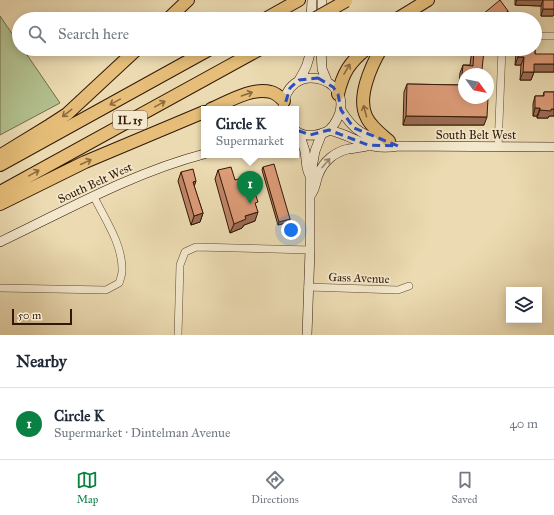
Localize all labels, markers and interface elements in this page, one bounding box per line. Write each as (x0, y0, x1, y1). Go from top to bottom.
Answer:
search box (12, 12, 542, 56)
icon: search (26, 23, 48, 45)
text: Search here (58, 25, 129, 43)
one-way arrow (344, 63, 352, 75)
north arrow (458, 68, 494, 104)
one-way arrow (240, 90, 252, 98)
one-way arrow (109, 98, 121, 106)
one-way arrow (154, 99, 166, 107)
one-way arrow (361, 105, 368, 118)
popup (201, 106, 299, 158)
one-way arrow (61, 109, 72, 118)
road number: IL 15 (113, 111, 147, 129)
text: Circle K (216, 115, 266, 133)
street label: South Belt West (436, 128, 517, 142)
text: Supermarket (216, 133, 284, 149)
one-way arrow (79, 158, 91, 165)
one-way arrow (322, 158, 331, 168)
street label: South Belt West (56, 159, 135, 206)
one-way arrow (28, 169, 40, 176)
pin: 1 (237, 171, 263, 204)
your location (281, 220, 301, 240)
street label: Gass Avenue (328, 270, 390, 286)
map controls (506, 287, 542, 323)
button: layers (506, 287, 542, 323)
scale bar (12, 307, 72, 326)
text: 50 m (18, 309, 41, 322)
text: Nearby (16, 351, 67, 372)
text: Circle K (54, 407, 104, 425)
text: 1 (26, 416, 32, 432)
text: 40 m (509, 416, 538, 432)
text: Supermarket · Dintelman Avenue (54, 425, 230, 441)
tab: Map (76, 469, 98, 506)
tab: Directions (251, 469, 299, 506)
tab: Saved (451, 469, 478, 506)

